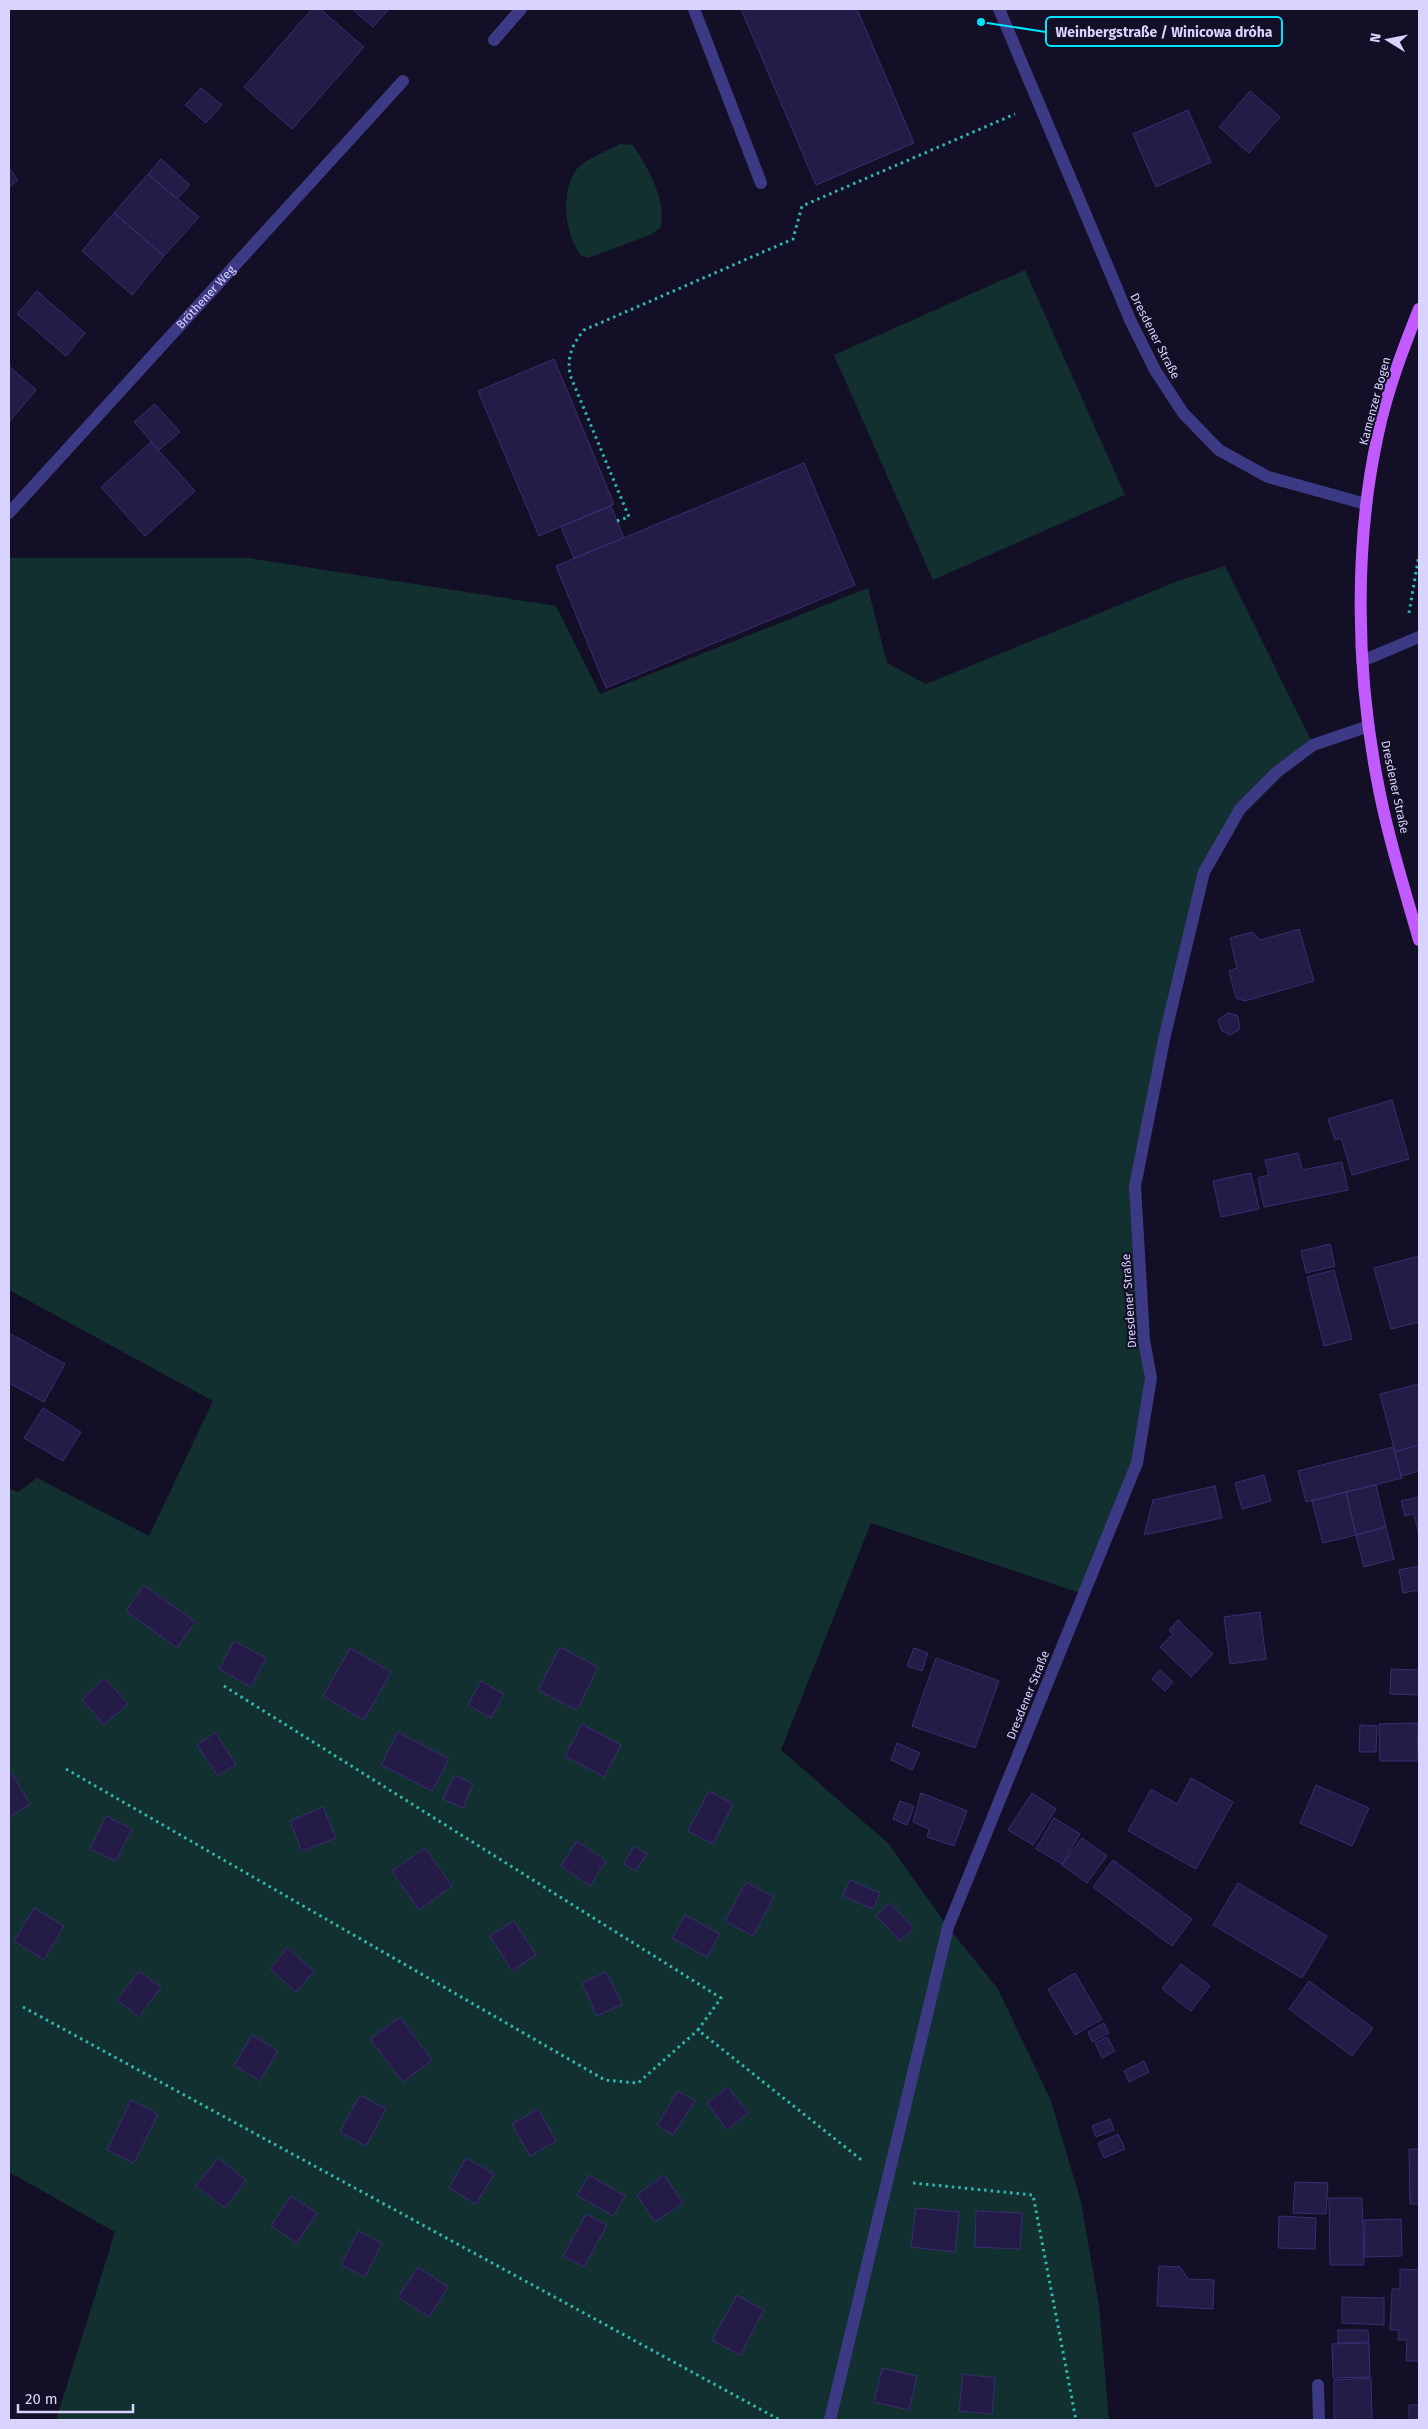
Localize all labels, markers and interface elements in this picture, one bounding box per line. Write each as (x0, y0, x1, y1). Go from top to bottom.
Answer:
north arrow (1363, 15, 1413, 65)
callout: Weinbergstraße / Winicowa dróha (1046, 17, 1282, 46)
text: Weinbergstraße / Winicowa dróha (1056, 24, 1273, 41)
text: N (1367, 32, 1385, 44)
street label: Bröthener Weg (173, 262, 239, 332)
street label: Dresdener Straße (1127, 291, 1183, 381)
street label: Kamenzer Bogen (1356, 355, 1394, 447)
street label: Dresdener Straße (1378, 739, 1412, 835)
street label: Dresdener Straße (1119, 1253, 1139, 1349)
street label: Dresdener Straße (1004, 1649, 1052, 1741)
scale bar (18, 2382, 132, 2414)
text: 20 m (25, 2390, 58, 2408)

